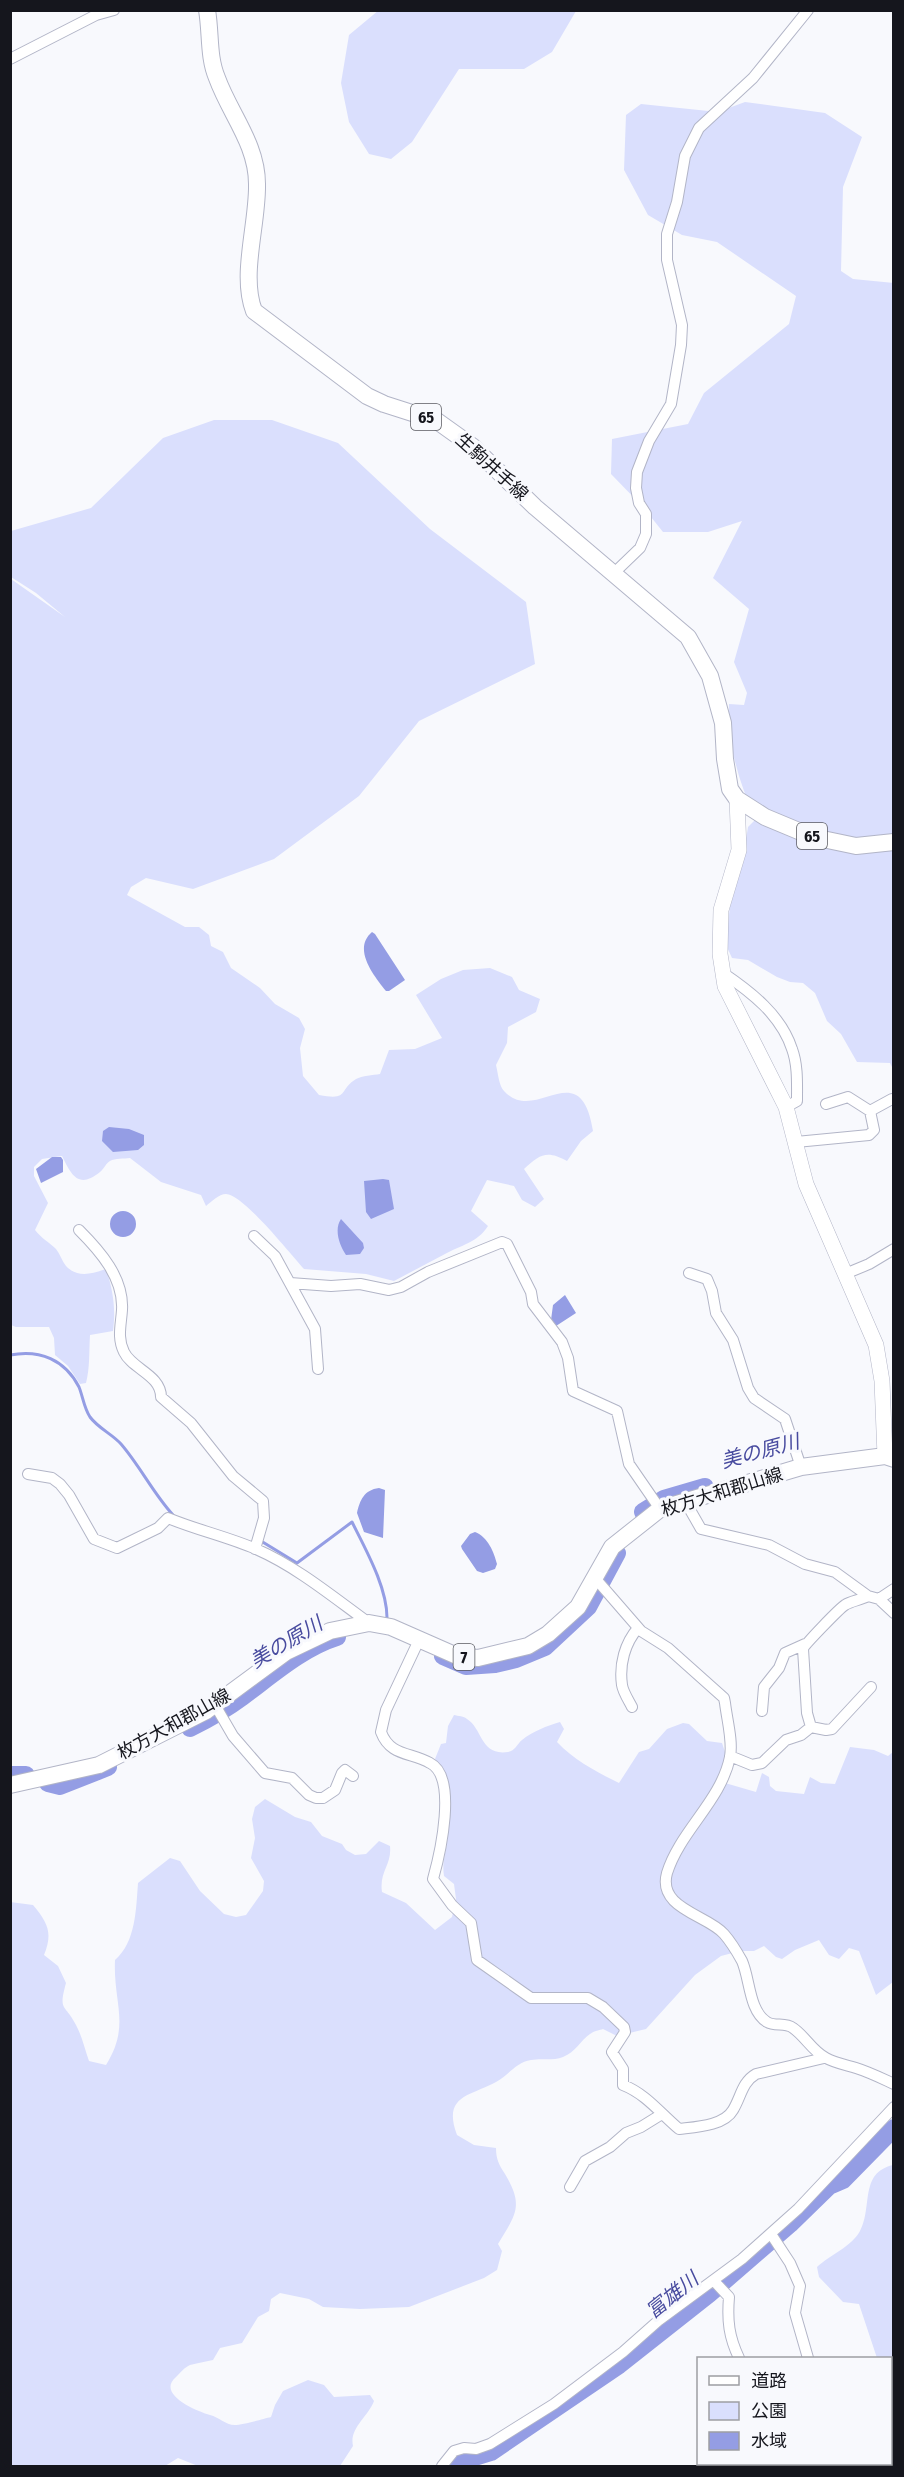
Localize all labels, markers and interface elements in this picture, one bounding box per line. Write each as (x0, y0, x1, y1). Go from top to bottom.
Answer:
road number: 65 (411, 404, 441, 430)
street label: 生駒井手線 (451, 429, 533, 505)
road number: 65 (797, 823, 827, 849)
water label: 美の原川 (718, 1429, 804, 1473)
street label: 枚方大和郡山線 (659, 1463, 785, 1521)
water label: 美の原川 (246, 1610, 328, 1673)
road number: 7 (454, 1644, 474, 1670)
street label: 枚方大和郡山線 (114, 1684, 234, 1764)
water label: 富雄川 (641, 2266, 704, 2323)
legend (697, 2357, 892, 2465)
text: 道路 (751, 2370, 787, 2392)
text: 公園 (751, 2400, 787, 2422)
text: 水域 (751, 2430, 787, 2452)

